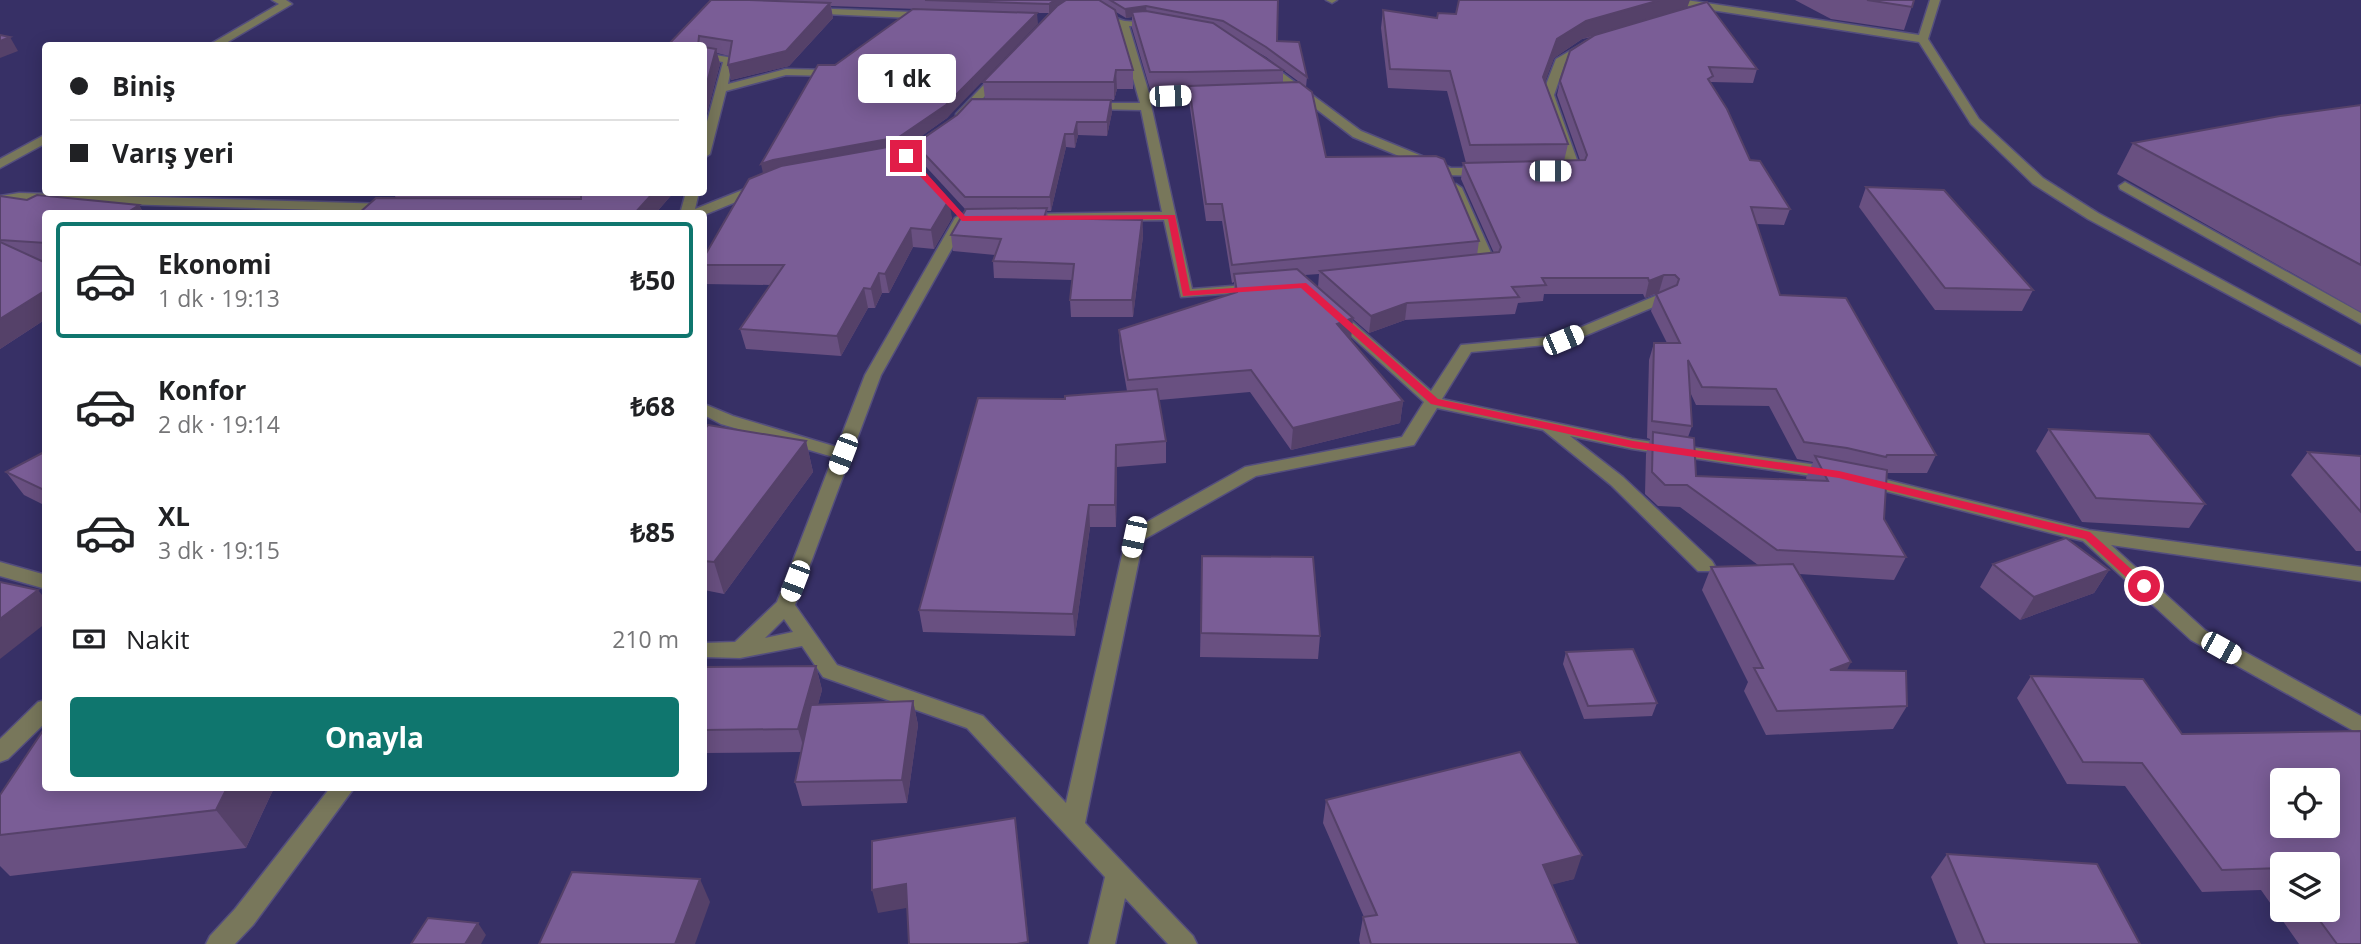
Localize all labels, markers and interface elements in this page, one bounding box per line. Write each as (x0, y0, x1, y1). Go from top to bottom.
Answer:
callout: 1 dk (857, 54, 955, 104)
text: 1 dk (883, 62, 931, 94)
text: Biniş (112, 68, 175, 104)
car (1149, 85, 1192, 107)
text: Varış yeri (112, 135, 234, 171)
route end (890, 140, 922, 172)
car (1530, 161, 1572, 182)
text: Ekonomi (158, 246, 271, 282)
icon: car (74, 249, 137, 312)
text: ₺50 (630, 262, 675, 298)
text: 1 dk · 19:13 (158, 282, 280, 314)
car (1540, 322, 1587, 358)
text: Konfor (158, 372, 246, 408)
icon: car (74, 375, 137, 438)
text: ₺68 (630, 388, 675, 424)
text: 2 dk · 19:14 (158, 408, 280, 440)
car (826, 431, 861, 477)
text: XL (158, 498, 190, 534)
icon: car (74, 501, 137, 564)
text: ₺85 (630, 514, 675, 550)
car (1120, 514, 1149, 560)
text: 3 dk · 19:15 (158, 534, 280, 566)
car (778, 558, 813, 604)
route start (2128, 570, 2160, 602)
icon: cash (70, 620, 108, 658)
text: Nakit (126, 621, 190, 657)
text: 210 m (612, 623, 679, 655)
car (2198, 629, 2245, 667)
button: Onayla (70, 697, 679, 777)
map controls (2270, 768, 2340, 922)
button: locate (2270, 768, 2340, 838)
button: layers (2270, 852, 2340, 922)

